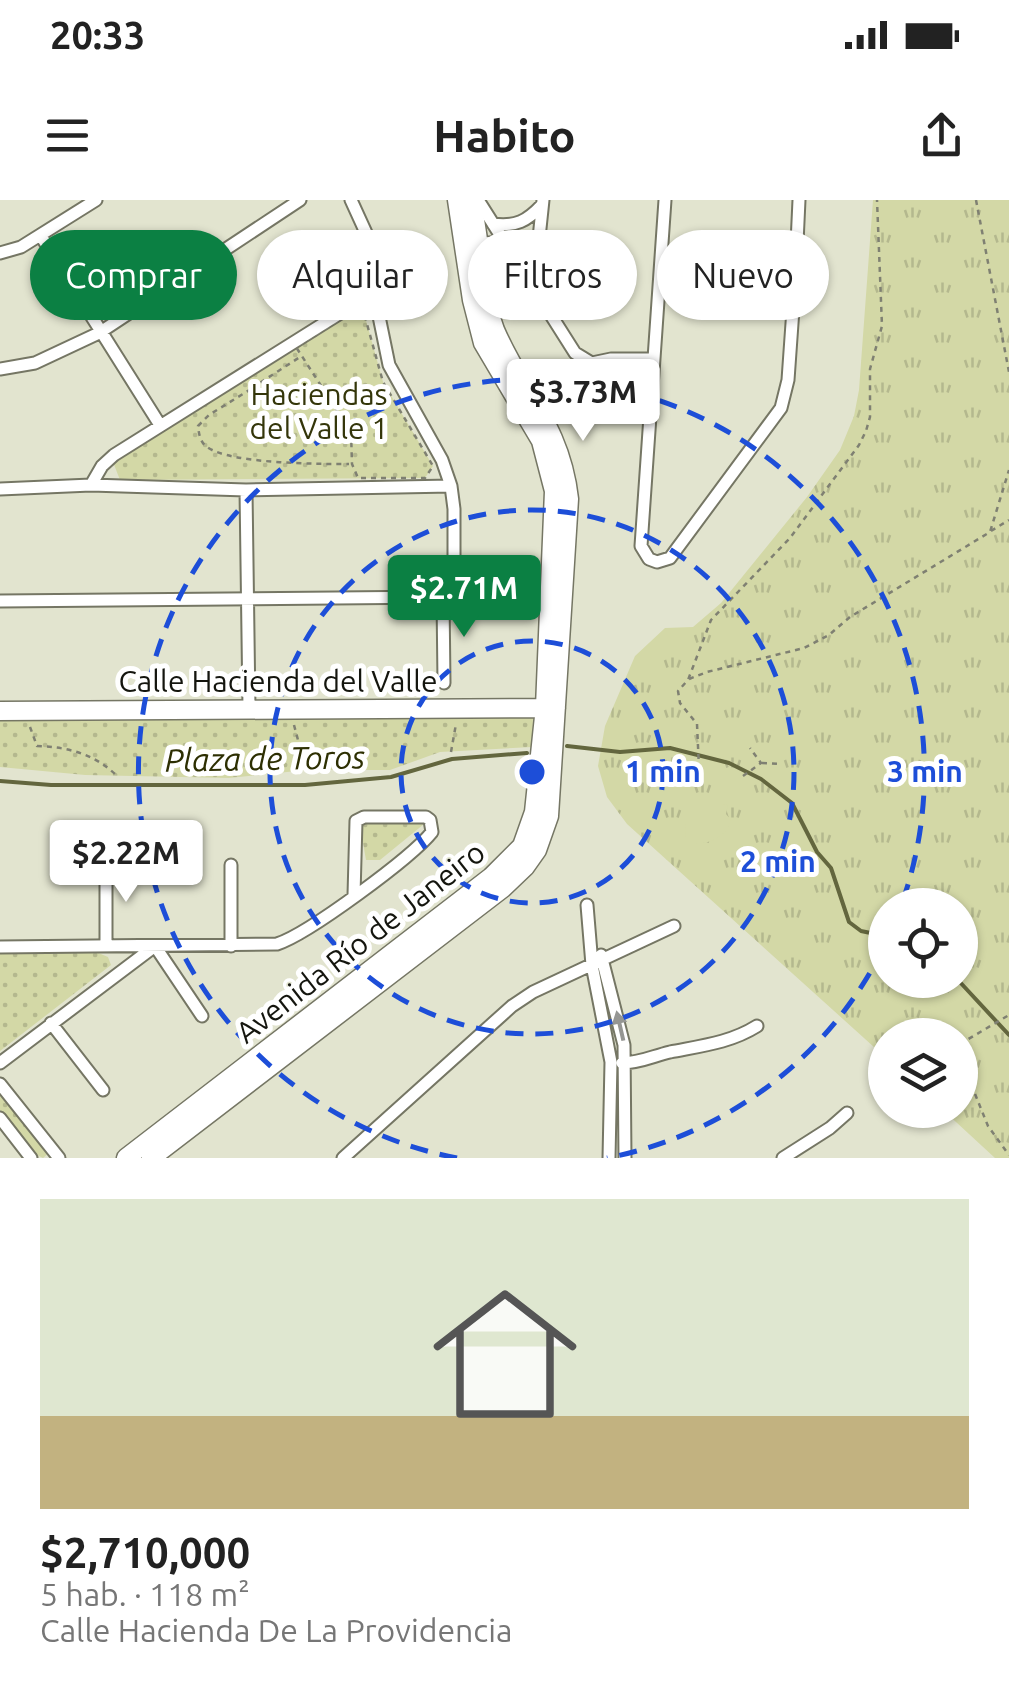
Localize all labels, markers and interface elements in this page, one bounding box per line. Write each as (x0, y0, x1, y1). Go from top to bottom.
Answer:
text: 20:33 (50, 14, 145, 56)
icon: menu (40, 108, 95, 163)
icon: share (914, 108, 969, 163)
text: Habito (433, 110, 576, 161)
chip: Comprar (30, 230, 237, 320)
chip: Alquilar (257, 230, 448, 320)
chip: Filtros (468, 230, 637, 320)
chip: Nuevo (657, 230, 829, 320)
pin: $3.73M (502, 359, 664, 444)
text: $3.73M (529, 373, 637, 409)
park label: Haciendas del Valle 1 (250, 377, 388, 445)
pin: $2.71M (383, 555, 545, 640)
text: $2.71M (410, 569, 518, 605)
street label: Calle Hacienda del Valle (118, 664, 438, 698)
water label: Plaza de Toros (164, 738, 366, 778)
centre of rings (514, 754, 550, 790)
text: 1 min (625, 754, 701, 788)
text: 3 min (887, 754, 963, 788)
pin: $2.22M (45, 820, 207, 905)
text: $2.22M (72, 834, 180, 870)
street label: Avenida Río de Janeiro (229, 834, 491, 1050)
text: 2 min (740, 844, 816, 878)
map controls (868, 888, 978, 1128)
button: locate (868, 888, 978, 998)
one-way arrow (612, 1010, 627, 1041)
button: layers (868, 1018, 978, 1128)
icon: home (415, 1264, 595, 1444)
text: $2,710,000 (40, 1529, 250, 1576)
text: 5 hab. · 118 m² (40, 1576, 250, 1612)
text: Calle Hacienda De La Providencia (40, 1612, 512, 1648)

